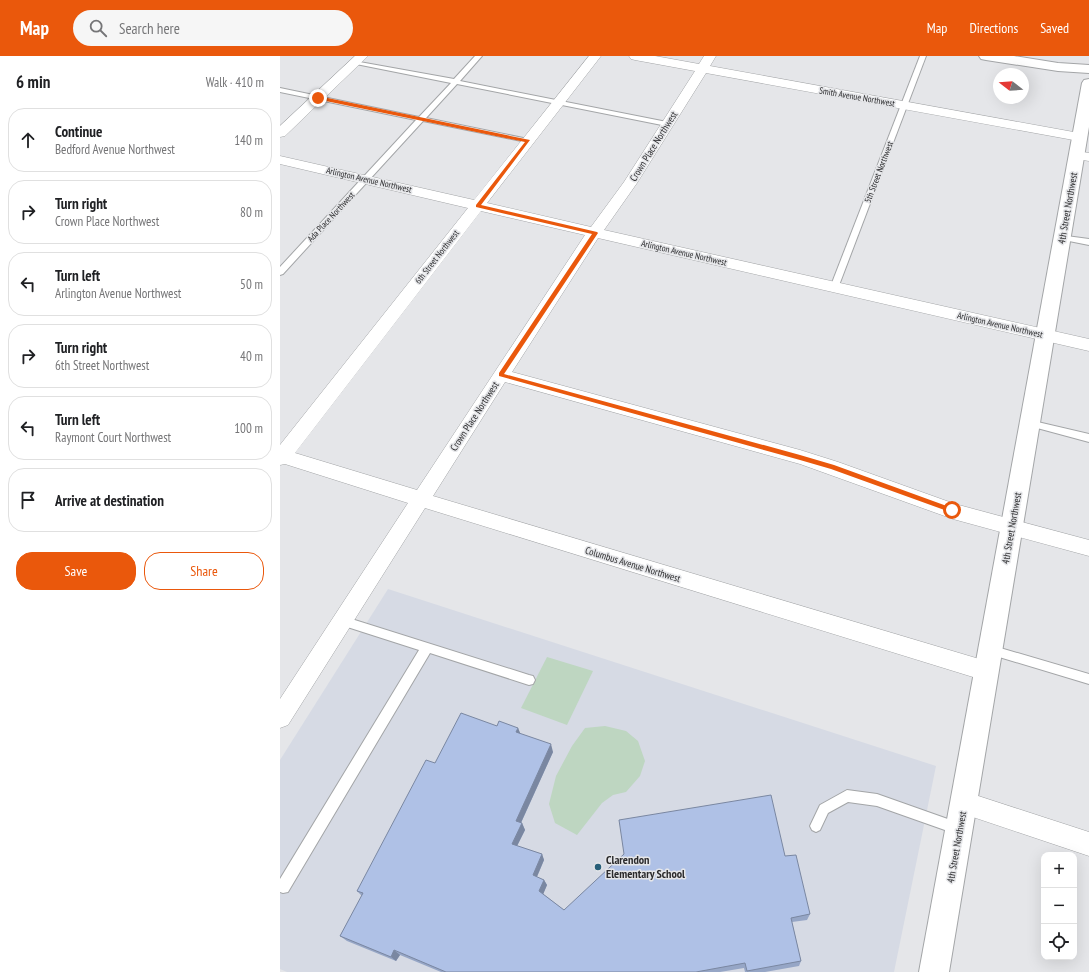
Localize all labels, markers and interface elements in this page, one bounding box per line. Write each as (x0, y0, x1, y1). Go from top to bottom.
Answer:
search box (73, 10, 353, 46)
text: Map (20, 16, 49, 40)
icon: search (87, 17, 109, 39)
text: Search here (119, 19, 180, 38)
text: Map (927, 19, 947, 37)
text: Directions (969, 19, 1018, 37)
text: Saved (1040, 19, 1069, 37)
north arrow (993, 68, 1029, 104)
text: 6 min (16, 71, 50, 93)
text: Walk · 410 m (206, 74, 264, 91)
street label: Smith Avenue Northwest (818, 84, 896, 109)
route end (309, 89, 327, 107)
street label: Crown Place Northwest (627, 109, 680, 184)
text: Continue (55, 122, 102, 141)
icon: ahead (17, 129, 39, 151)
text: 140 m (234, 132, 263, 149)
street label: 5th Street Northwest (862, 139, 896, 204)
text: Bedford Avenue Northwest (55, 141, 175, 158)
street label: Arlington Avenue Northwest (325, 164, 413, 195)
street label: 4th Street Northwest (1055, 171, 1080, 245)
street label: Ada Place Northwest (305, 189, 357, 244)
text: Turn right (55, 194, 107, 213)
icon: right (17, 201, 39, 223)
text: 80 m (240, 204, 263, 221)
text: Crown Place Northwest (55, 213, 159, 230)
street label: 6th Street Northwest (412, 227, 461, 286)
street label: Arlington Avenue Northwest (640, 237, 728, 268)
text: Turn left (55, 266, 100, 285)
icon: left (17, 273, 39, 295)
text: 50 m (240, 276, 263, 293)
text: Arlington Avenue Northwest (55, 285, 181, 302)
street label: Arlington Avenue Northwest (956, 309, 1044, 340)
text: Turn right (55, 338, 107, 357)
icon: right (17, 345, 39, 367)
text: 40 m (240, 348, 263, 365)
text: 6th Street Northwest (55, 357, 149, 374)
street label: Crown Place Northwest (447, 379, 502, 453)
text: Turn left (55, 410, 100, 429)
icon: left (17, 417, 39, 439)
text: 100 m (234, 420, 263, 437)
text: Raymont Court Northwest (55, 429, 171, 446)
icon: arrive (17, 489, 39, 511)
text: Arrive at destination (55, 491, 164, 510)
street label: 4th Street Northwest (999, 491, 1024, 565)
route start (943, 501, 961, 519)
street label: Columbus Avenue Northwest (584, 544, 682, 585)
button: Save (16, 552, 136, 590)
button: Share (144, 552, 264, 590)
street label: 4th Street Northwest (944, 810, 969, 884)
place label: Clarendon Elementary School (606, 852, 685, 881)
map controls (1041, 852, 1077, 960)
button: + (1041, 852, 1077, 888)
marker: Clarendon Elementary School (593, 862, 603, 872)
button: − (1041, 888, 1077, 924)
button: locate (1041, 924, 1077, 960)

